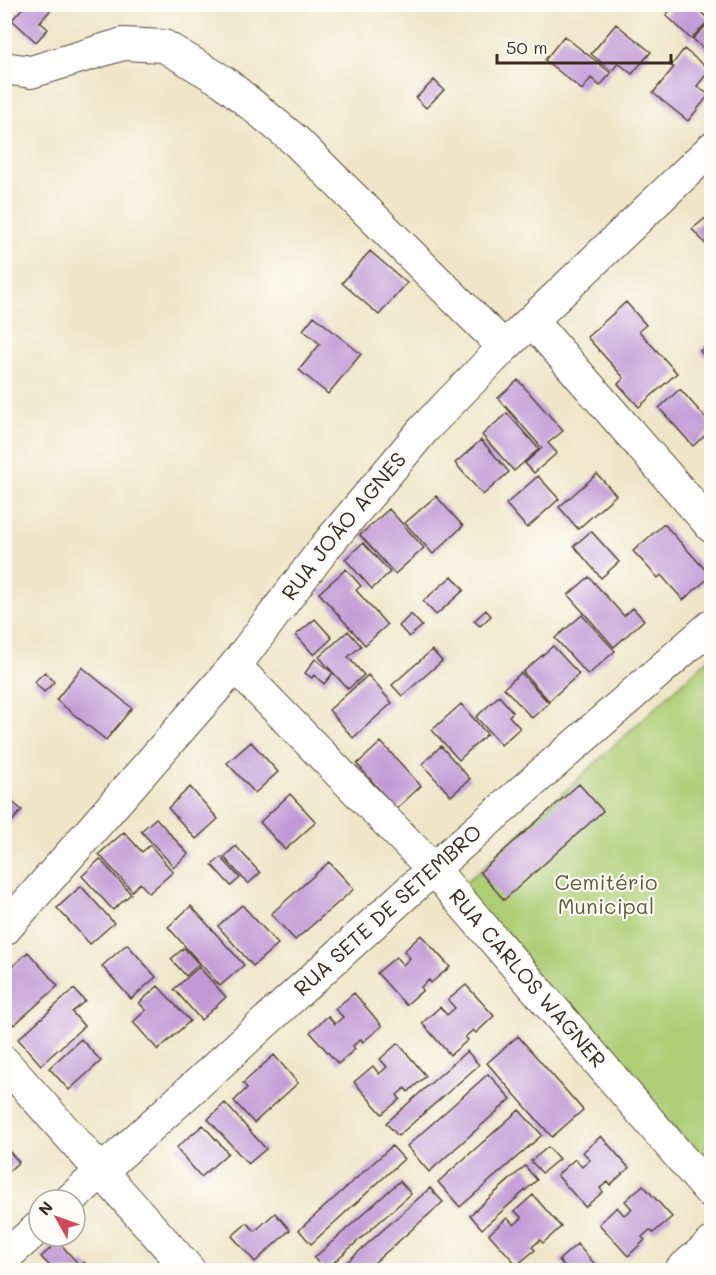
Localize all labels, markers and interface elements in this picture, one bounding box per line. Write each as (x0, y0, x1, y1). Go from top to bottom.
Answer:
scale bar (497, 27, 671, 65)
text: 50 m (506, 35, 548, 59)
street label: RUA JOÃO AGNES (275, 446, 411, 605)
street label: RUA SETE DE SETEMBRO (288, 818, 487, 1001)
park label: Cemitério Municipal (555, 868, 657, 919)
street label: RUA CARLOS WAGNER (444, 882, 613, 1073)
north arrow (27, 1188, 87, 1248)
text: N (33, 1197, 57, 1219)

